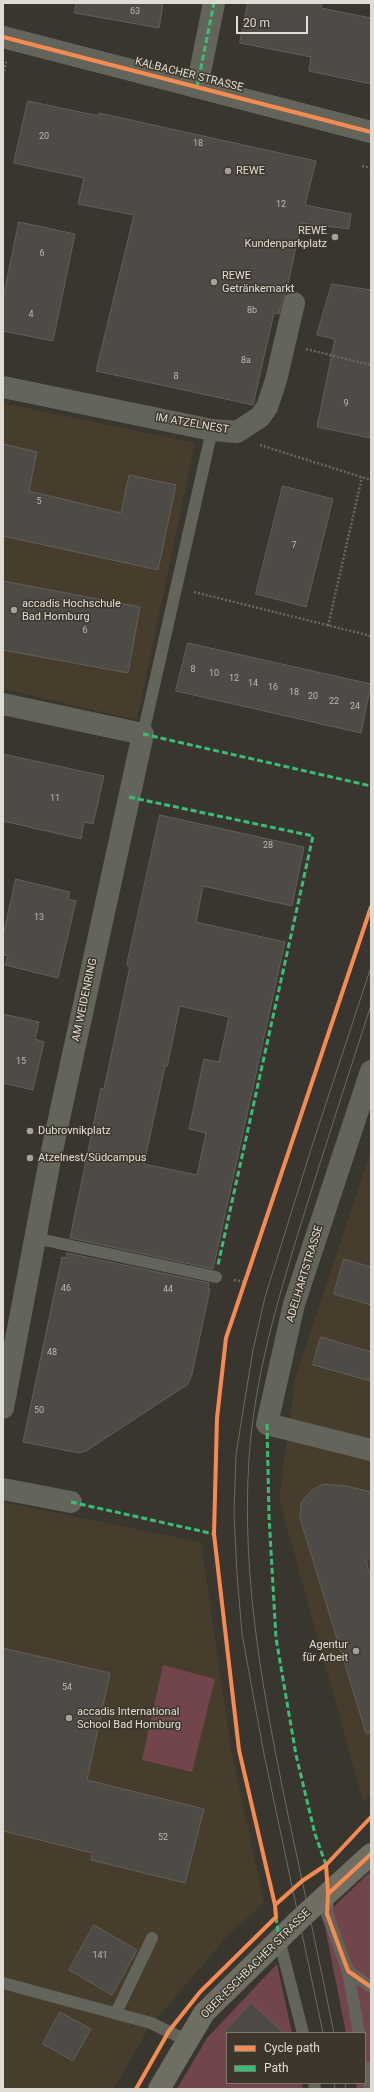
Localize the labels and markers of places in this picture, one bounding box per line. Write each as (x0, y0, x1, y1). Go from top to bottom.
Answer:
place label: REWE (236, 164, 265, 178)
marker: REWE (223, 166, 233, 176)
place label: REWE Kundenparkplatz (245, 224, 327, 250)
marker: REWE Kundenparkplatz (330, 232, 340, 242)
place label: REWE Getränkemarkt (222, 269, 294, 295)
marker: REWE Getränkemarkt (209, 277, 219, 287)
place label: accadis Hochschule Bad Homburg (22, 597, 121, 623)
marker: accadis Hochschule Bad Homburg (9, 605, 19, 615)
place label: Dubrovnikplatz (38, 1124, 111, 1138)
marker: Dubrovnikplatz (25, 1126, 35, 1136)
place label: Atzelnest/Südcampus (38, 1151, 146, 1165)
marker: Atzelnest/Südcampus (25, 1153, 35, 1163)
place label: Agentur für Arbeit (302, 1638, 348, 1664)
marker: Agentur für Arbeit (351, 1646, 361, 1656)
place label: accadis International School Bad Homburg (77, 1705, 181, 1731)
marker: accadis International School Bad Homburg (64, 1713, 74, 1723)

